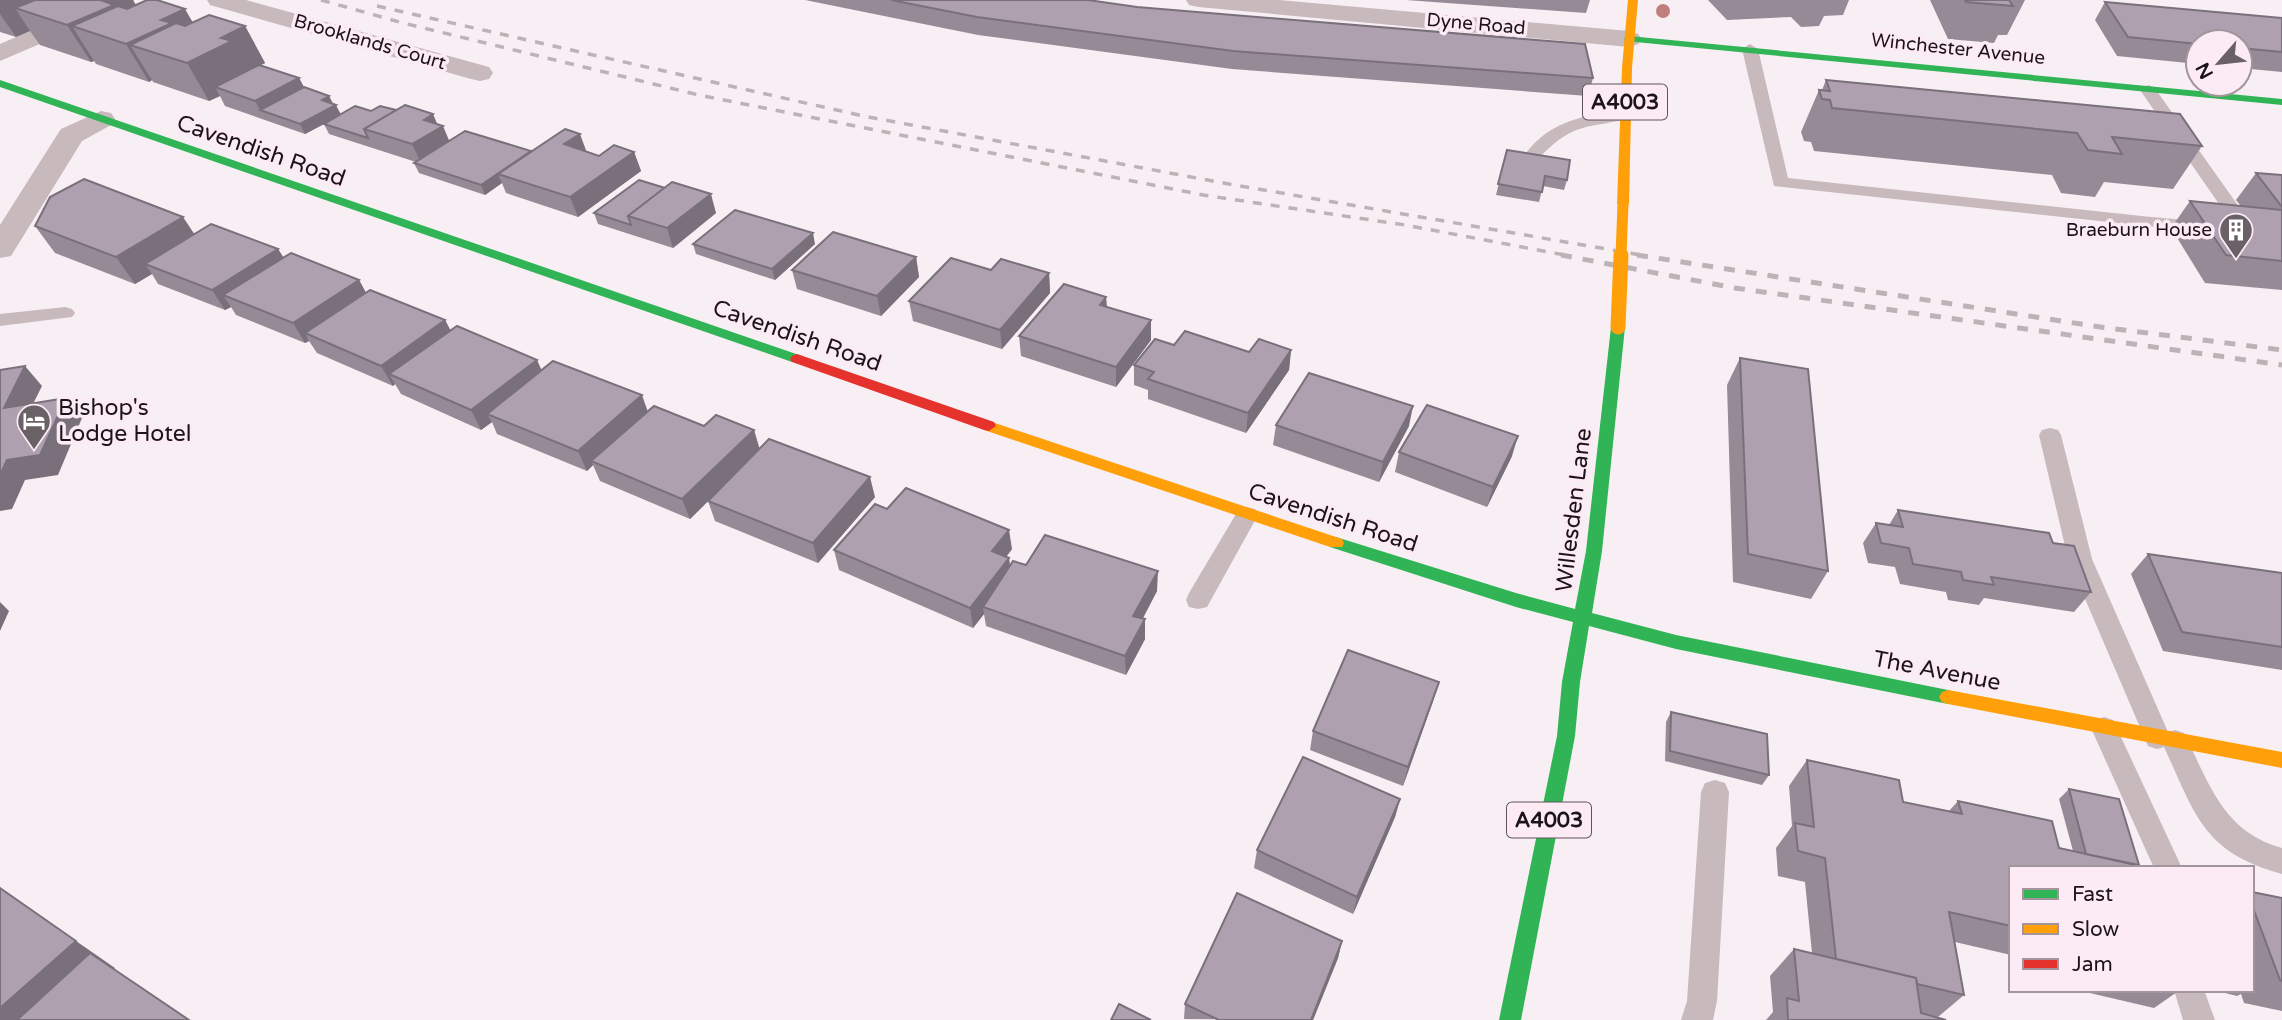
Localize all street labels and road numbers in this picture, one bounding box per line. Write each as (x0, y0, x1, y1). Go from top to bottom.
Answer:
street label: Dyne Road (1425, 9, 1527, 39)
street label: Brooklands Court (291, 10, 449, 74)
street label: Winchester Avenue (1870, 29, 2046, 69)
road number: A4003 (1583, 84, 1667, 119)
street label: Cavendish Road (173, 109, 349, 193)
street label: Cavendish Road (709, 294, 885, 378)
street label: Willesden Lane (1550, 426, 1598, 594)
street label: Cavendish Road (1245, 477, 1421, 559)
street label: The Avenue (1871, 645, 2003, 697)
road number: A4003 (1507, 802, 1591, 838)

